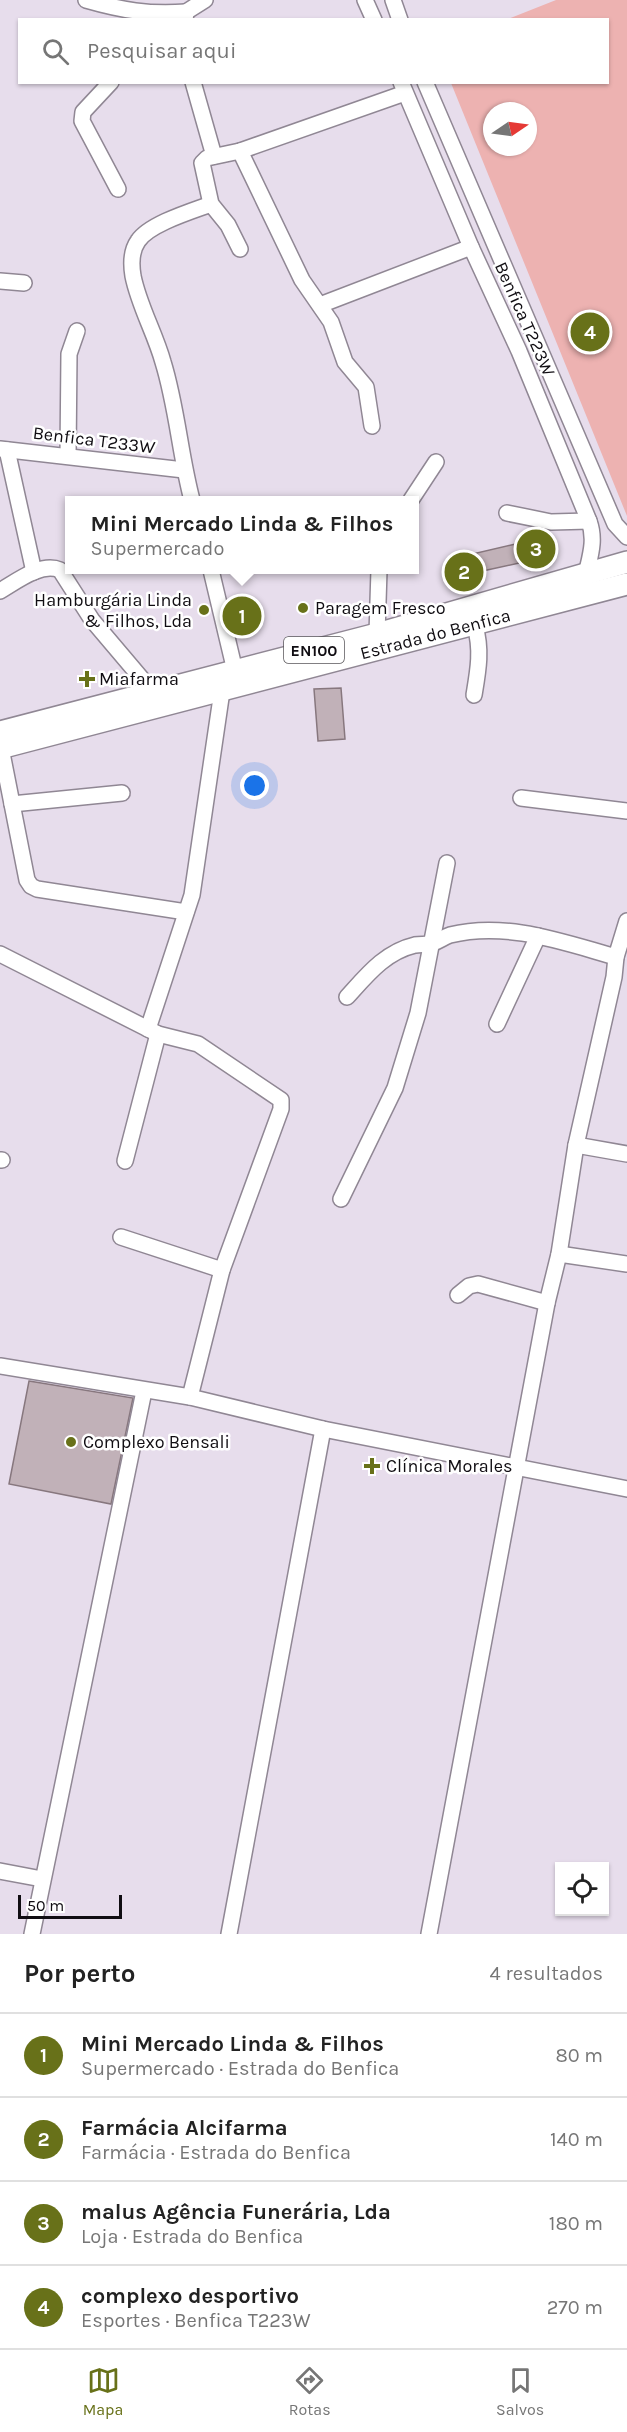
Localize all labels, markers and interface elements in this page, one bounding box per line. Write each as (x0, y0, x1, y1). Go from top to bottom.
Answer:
search box (18, 18, 609, 84)
icon: search (39, 35, 72, 68)
text: Pesquisar aqui (87, 38, 236, 64)
north arrow (483, 102, 537, 156)
street label: Benfica T223W (490, 258, 560, 380)
pin: 4 (570, 310, 610, 354)
street label: Benfica T233W (32, 422, 156, 458)
popup (65, 496, 419, 574)
text: Mini Mercado Linda & Filhos (91, 511, 393, 537)
pin: 3 (516, 526, 556, 572)
text: Supermercado (91, 537, 224, 560)
pin: 2 (444, 550, 484, 594)
place label: Hamburgária Linda & Filhos, Lda (34, 589, 192, 632)
pin: 1 (222, 594, 262, 638)
place label: Paragem Fresco (315, 597, 446, 619)
marker: Paragem Fresco (296, 601, 310, 615)
marker: Hamburgária Linda & Filhos, Lda (197, 603, 211, 617)
street label: Estrada do Benfica (358, 604, 513, 664)
road number: EN100 (284, 637, 344, 663)
place label: Miafarma (99, 668, 179, 690)
marker: Miafarma (80, 672, 94, 686)
your location (240, 771, 269, 800)
place label: Complexo Bensali (83, 1431, 230, 1453)
marker: Complexo Bensali (64, 1435, 78, 1449)
place label: Clínica Morales (386, 1455, 512, 1477)
marker: Clínica Morales (363, 1457, 381, 1475)
map controls (555, 1862, 609, 1916)
button: locate (555, 1862, 609, 1916)
scale bar (18, 1892, 122, 1920)
text: 50 m (27, 1896, 64, 1915)
text: Por perto (24, 1958, 135, 1989)
text: 4 resultados (490, 1962, 603, 1985)
text: Mini Mercado Linda & Filhos (81, 2031, 384, 2057)
text: 1 (40, 2044, 47, 2067)
text: 80 m (555, 2044, 603, 2067)
text: Supermercado · Estrada do Benfica (81, 2057, 399, 2080)
text: Farmácia Alcifarma (81, 2115, 288, 2141)
text: 2 (37, 2128, 50, 2151)
text: 140 m (550, 2128, 603, 2151)
text: Farmácia · Estrada do Benfica (81, 2141, 351, 2164)
text: malus Agência Funerária, Lda (81, 2199, 391, 2225)
text: 3 (37, 2212, 50, 2235)
text: 180 m (549, 2212, 603, 2235)
text: Loja · Estrada do Benfica (81, 2225, 303, 2248)
text: complexo desportivo (81, 2283, 299, 2309)
text: 4 (38, 2296, 49, 2319)
text: 270 m (547, 2296, 603, 2319)
text: Esportes · Benfica T223W (81, 2309, 311, 2332)
tab: Mapa (83, 2364, 123, 2419)
tab: Rotas (289, 2364, 331, 2419)
tab: Salvos (496, 2364, 544, 2419)

